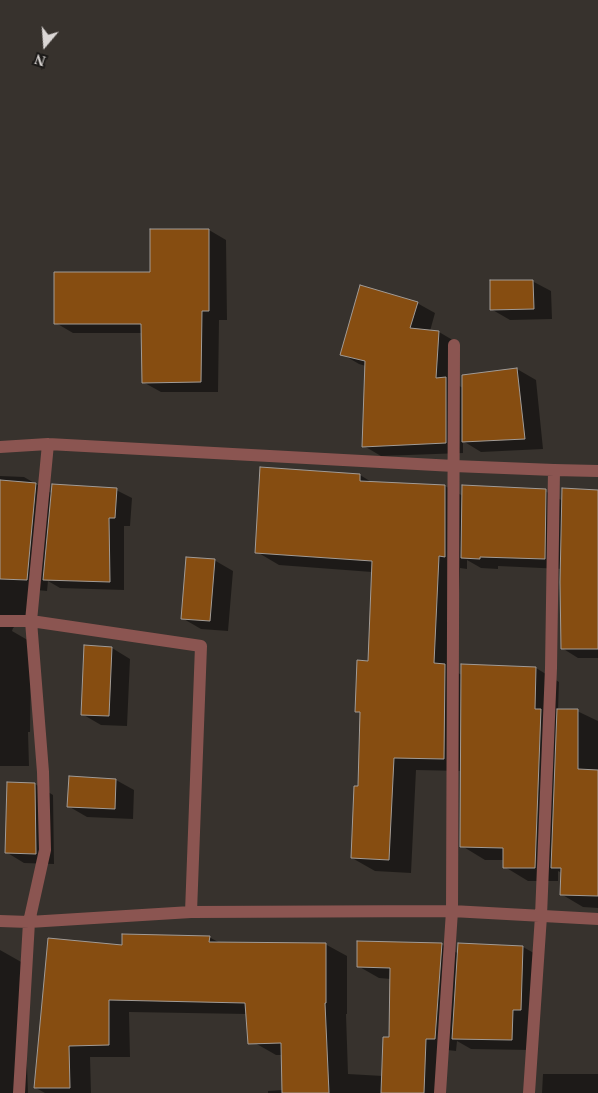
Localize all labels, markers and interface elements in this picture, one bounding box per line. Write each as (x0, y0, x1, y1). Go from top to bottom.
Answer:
north arrow (20, 20, 70, 70)
text: N (33, 51, 47, 68)

